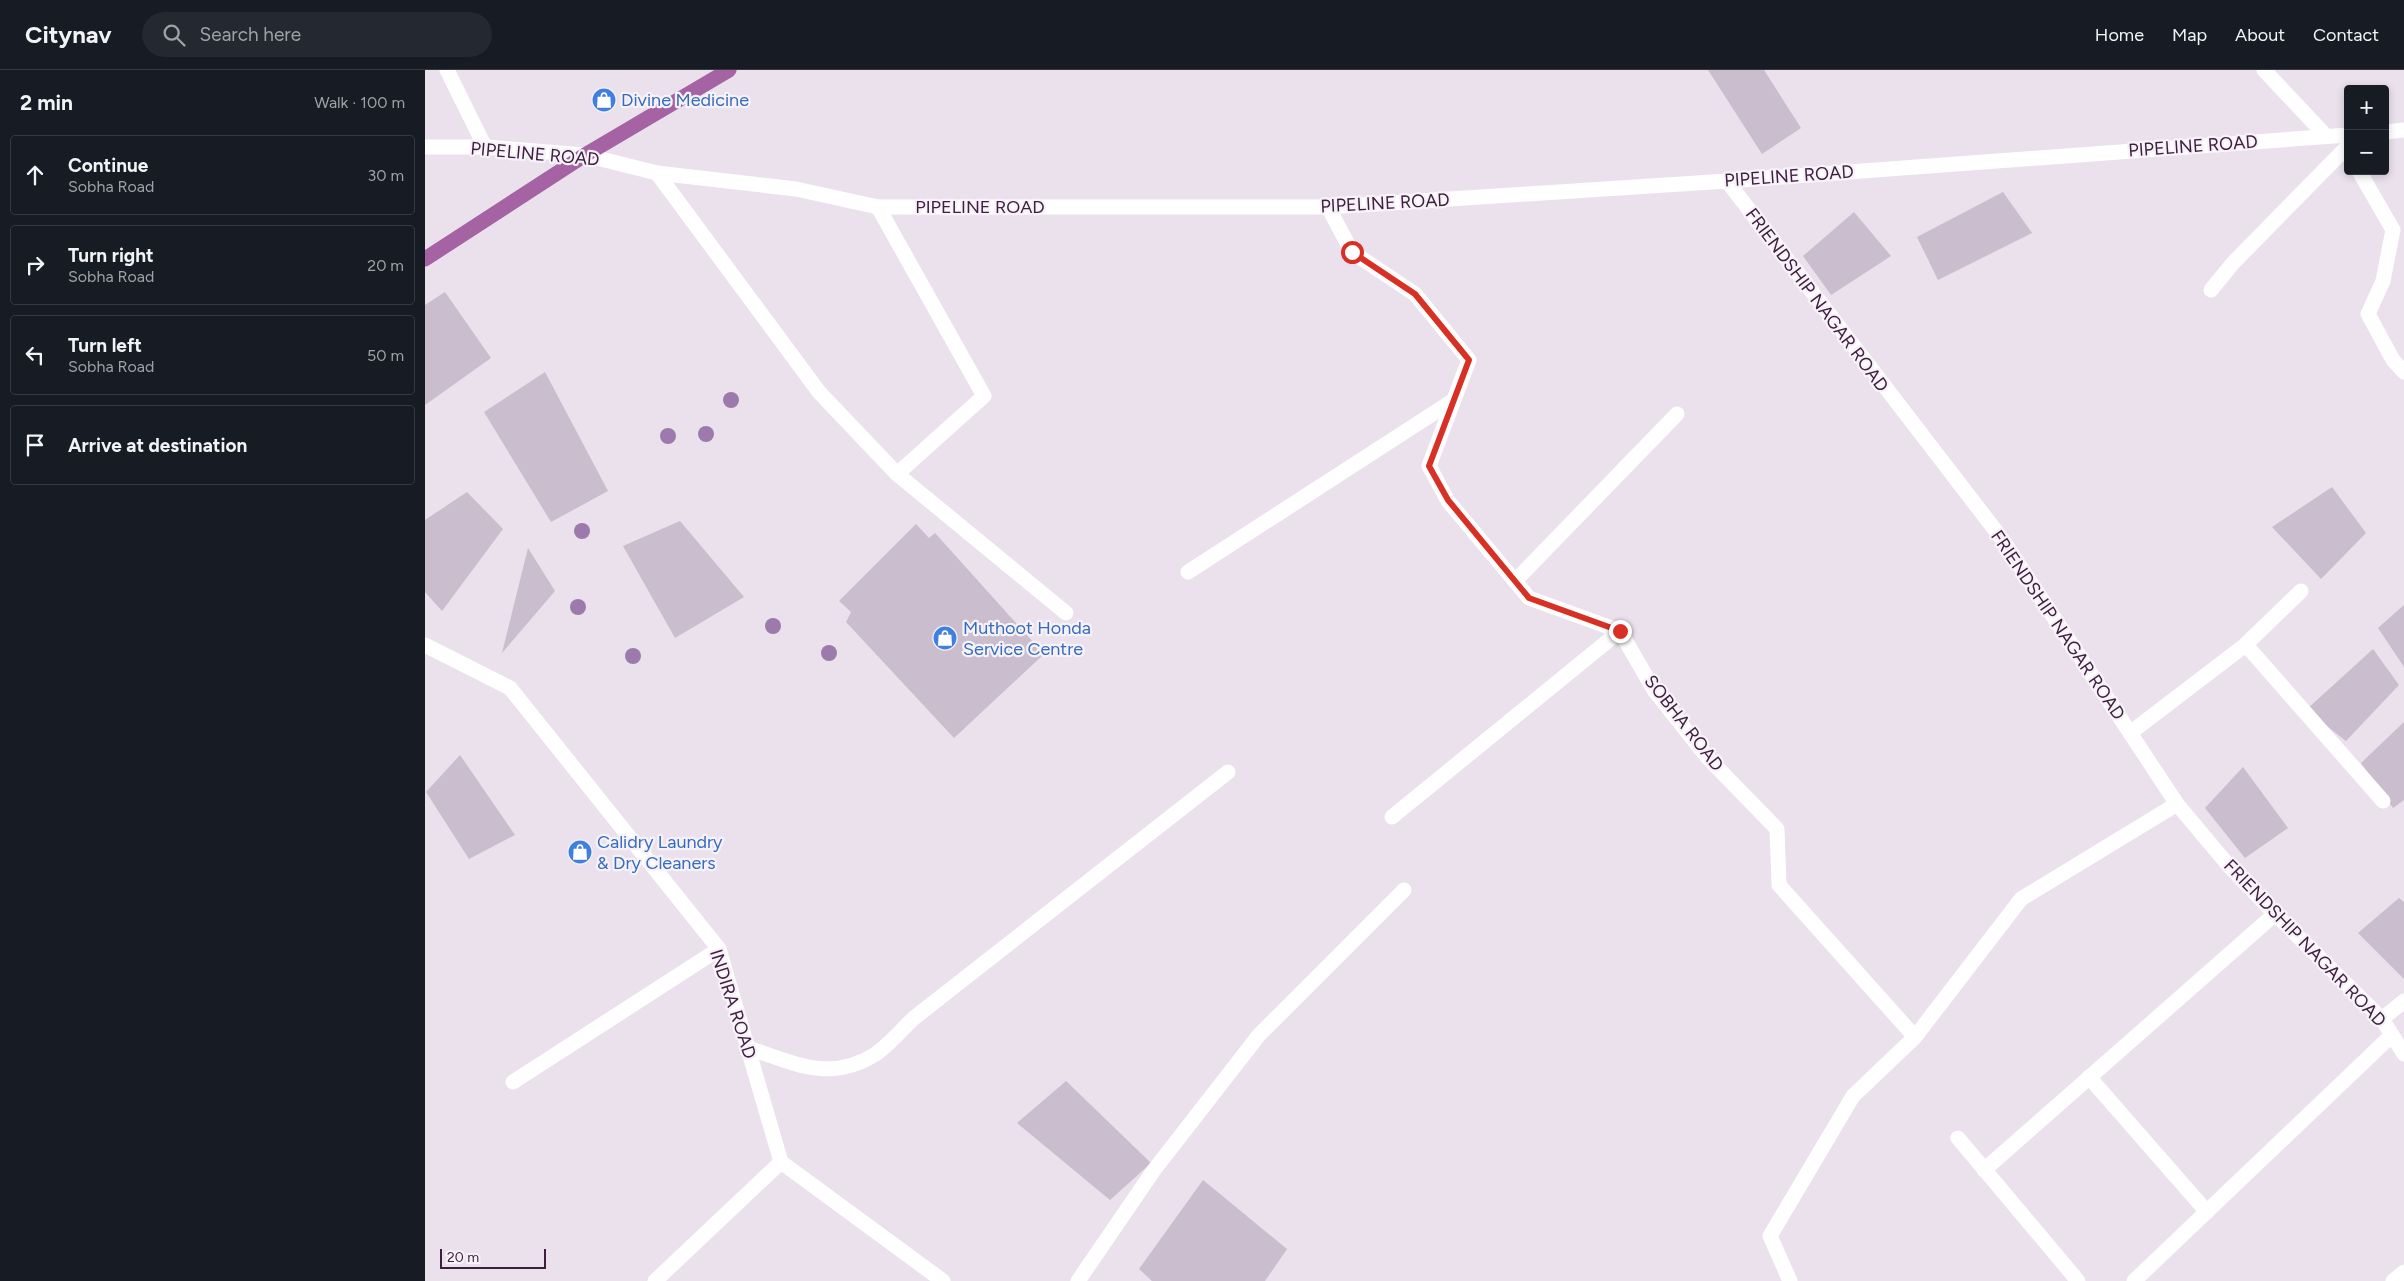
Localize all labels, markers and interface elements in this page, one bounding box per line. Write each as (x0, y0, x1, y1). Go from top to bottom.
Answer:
search box (142, 12, 492, 57)
text: Citynav (25, 20, 112, 49)
icon: search (160, 21, 188, 49)
text: Search here (200, 23, 301, 46)
text: Home (2095, 24, 2144, 46)
text: Map (2172, 24, 2207, 46)
text: About (2235, 24, 2285, 46)
text: Contact (2313, 24, 2379, 46)
map controls (2344, 85, 2389, 175)
button: + (2344, 85, 2389, 130)
shop icon: Divine Medicine (591, 87, 617, 113)
place label: Divine Medicine (621, 89, 749, 111)
text: 2 min (20, 90, 73, 115)
text: Walk · 100 m (314, 93, 405, 112)
button: − (2344, 130, 2389, 175)
street label: PIPELINE ROAD (2128, 131, 2258, 161)
street label: PIPELINE ROAD (470, 137, 600, 171)
text: Continue (68, 154, 148, 177)
icon: ahead (21, 161, 49, 189)
street label: PIPELINE ROAD (1724, 161, 1854, 191)
text: 30 m (367, 166, 404, 185)
text: Sobha Road (68, 177, 154, 196)
street label: PIPELINE ROAD (1320, 189, 1450, 217)
street label: PIPELINE ROAD (915, 196, 1045, 218)
street label: FRIENDSHIP NAGAR ROAD (1741, 204, 1893, 396)
route start (1341, 241, 1364, 264)
text: Turn right (68, 244, 154, 267)
icon: right (21, 251, 49, 279)
text: 20 m (367, 256, 404, 275)
text: Sobha Road (68, 267, 154, 286)
text: Turn left (68, 334, 142, 357)
icon: left (21, 341, 49, 369)
text: 50 m (367, 346, 404, 365)
text: Sobha Road (68, 357, 154, 376)
icon: arrive (21, 431, 49, 459)
text: Arrive at destination (68, 434, 247, 457)
street label: FRIENDSHIP NAGAR ROAD (1986, 526, 2130, 724)
place label: Muthoot Honda Service Centre (963, 617, 1091, 660)
route end (1609, 620, 1632, 643)
shop icon: Muthoot Honda Service Centre (932, 625, 958, 651)
street label: SOBHA ROAD (1640, 671, 1728, 775)
place label: Calidry Laundry & Dry Cleaners (597, 831, 723, 874)
shop icon: Calidry Laundry & Dry Cleaners (567, 839, 593, 865)
street label: FRIENDSHIP NAGAR ROAD (2219, 855, 2391, 1031)
street label: INDIRA ROAD (705, 946, 761, 1062)
scale bar (440, 1246, 546, 1269)
text: 20 m (447, 1249, 479, 1266)

